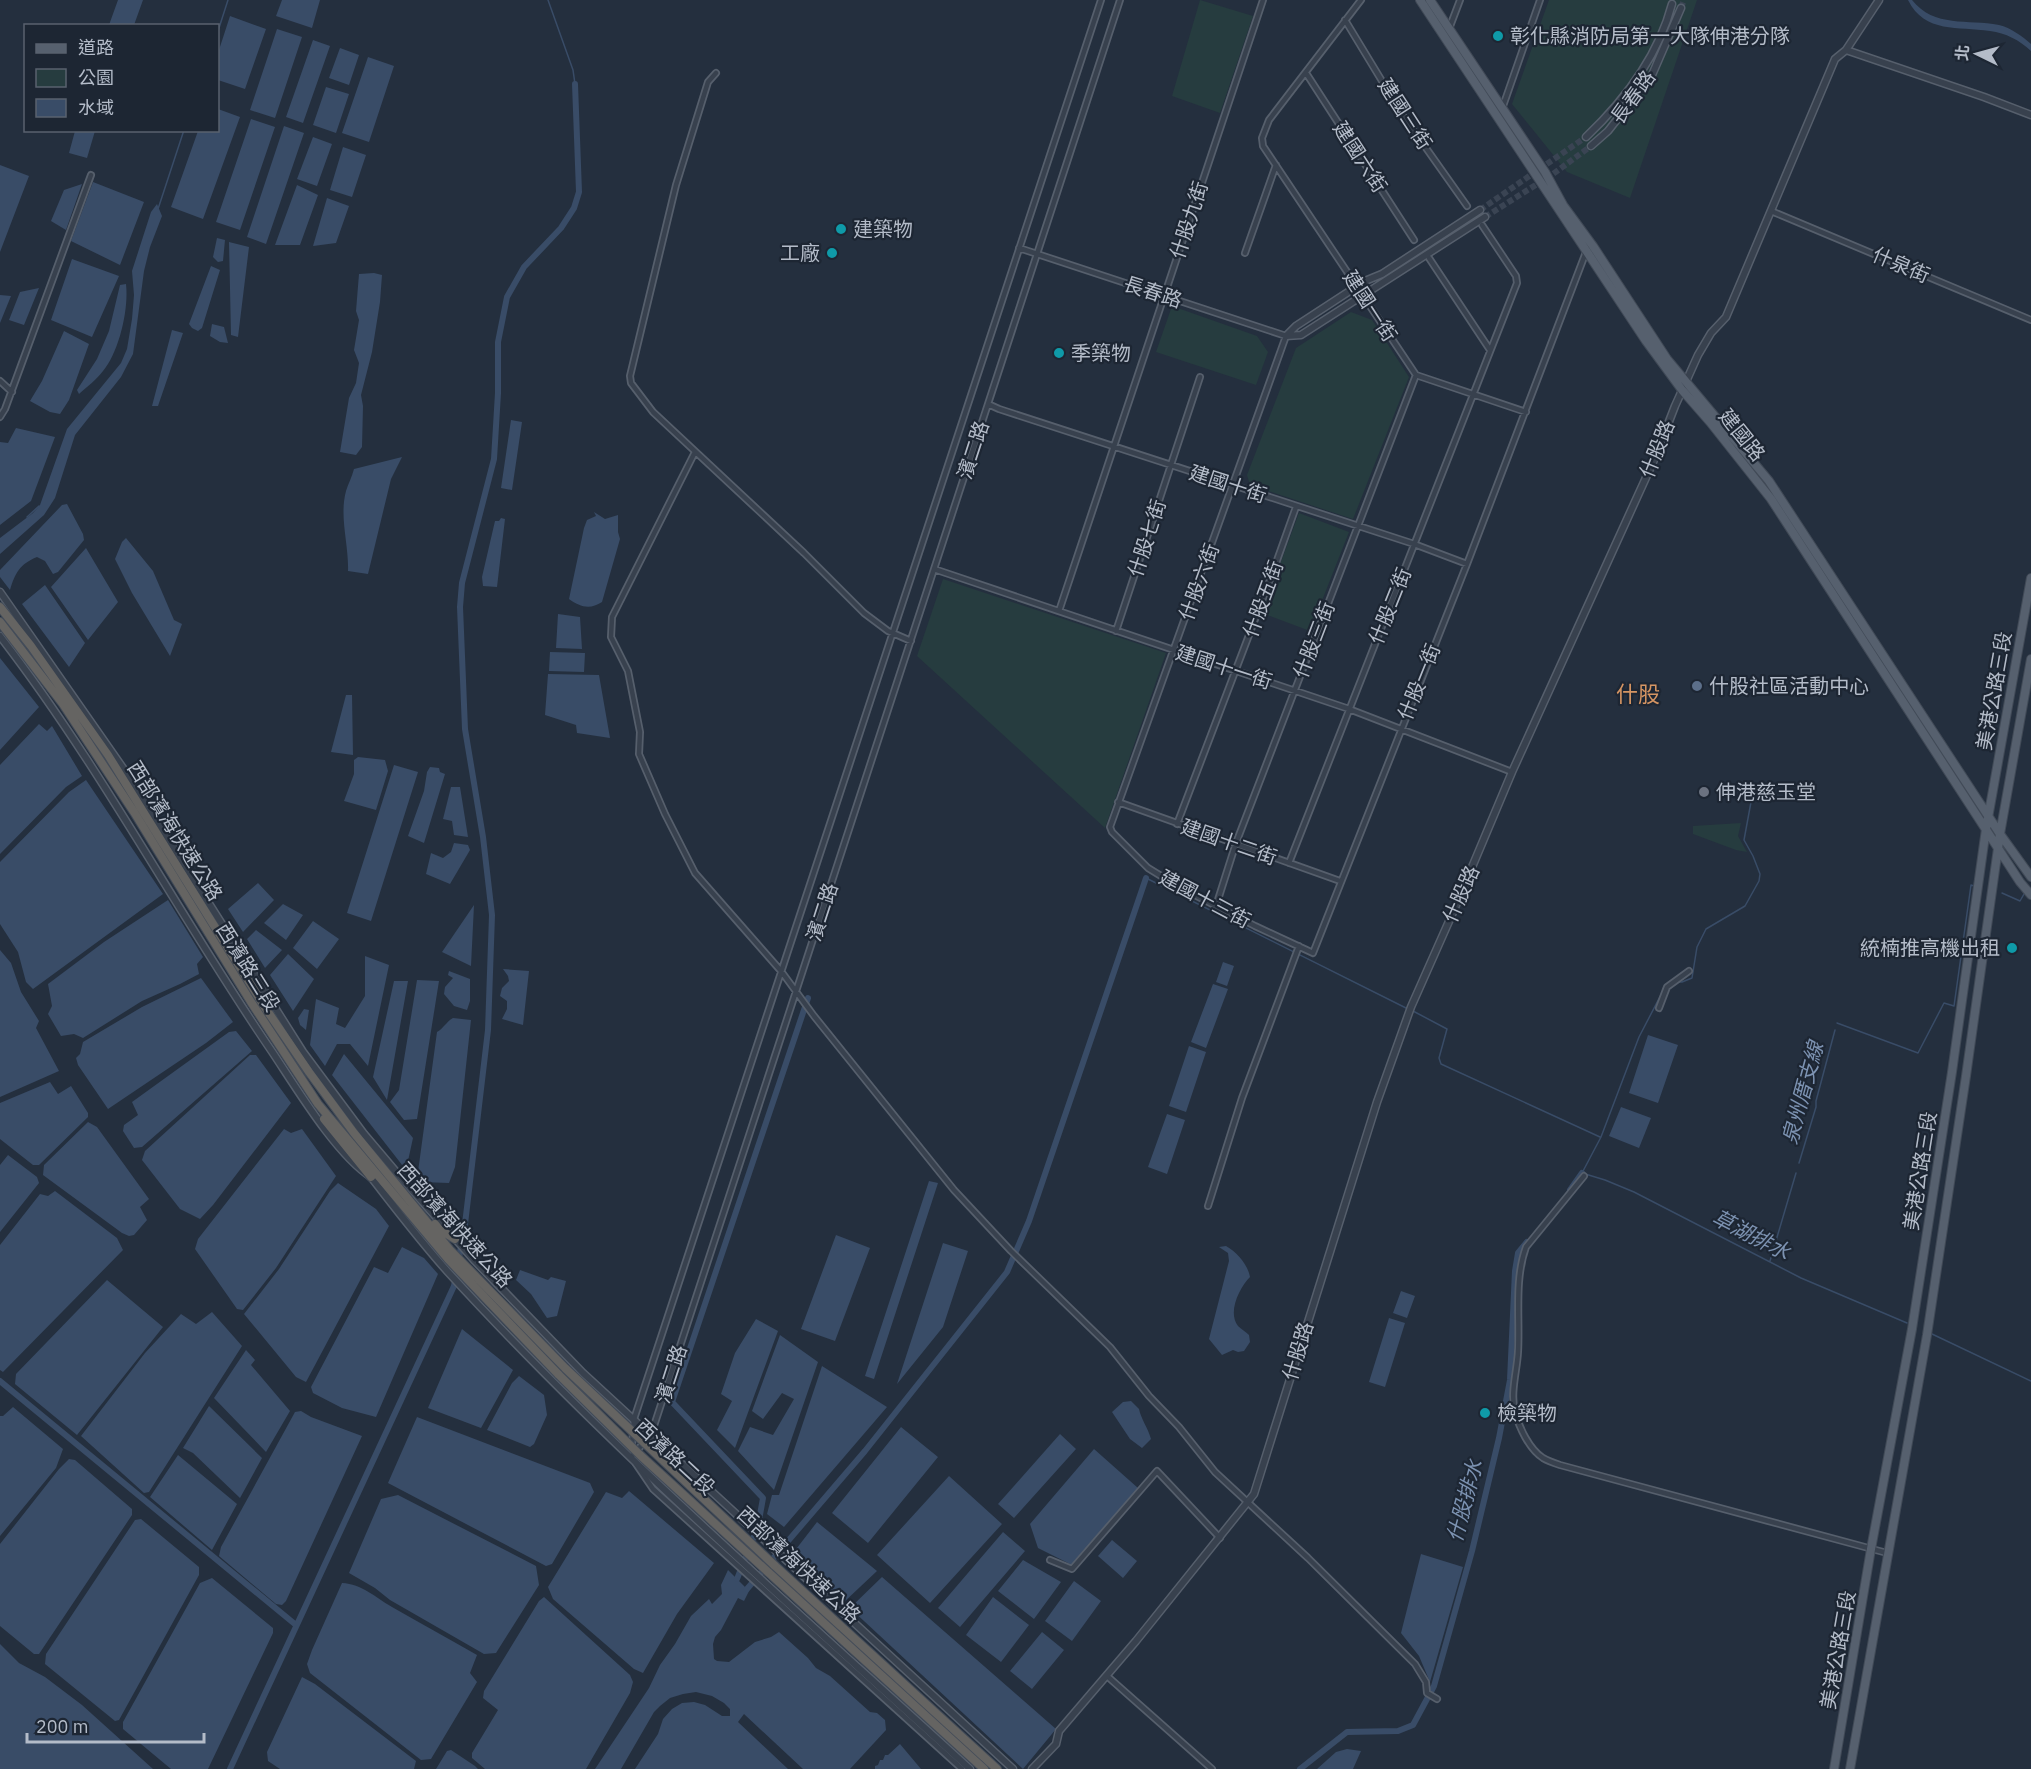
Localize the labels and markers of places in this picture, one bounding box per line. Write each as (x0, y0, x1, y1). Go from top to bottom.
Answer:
place label: 彰化縣消防局第一大隊伸港分隊 (1510, 22, 1790, 49)
marker: 彰化縣消防局第一大隊伸港分隊 (1491, 29, 1505, 43)
place label: 建築物 (853, 215, 913, 242)
marker: 建築物 (834, 222, 848, 236)
place label: 工廠 (780, 239, 820, 266)
marker: 工廠 (825, 246, 839, 260)
place label: 季築物 (1071, 339, 1131, 366)
marker: 季築物 (1052, 346, 1066, 360)
place label: 什股社區活動中心 (1709, 672, 1869, 699)
marker: 什股社區活動中心 (1690, 679, 1704, 693)
place label: 伸港慈玉堂 (1716, 778, 1816, 805)
marker: 伸港慈玉堂 (1697, 785, 1711, 799)
place label: 統楠推高機出租 (1860, 934, 2000, 961)
marker: 統楠推高機出租 (2005, 941, 2019, 955)
place label: 檢築物 (1497, 1399, 1557, 1426)
marker: 檢築物 (1478, 1406, 1492, 1420)

